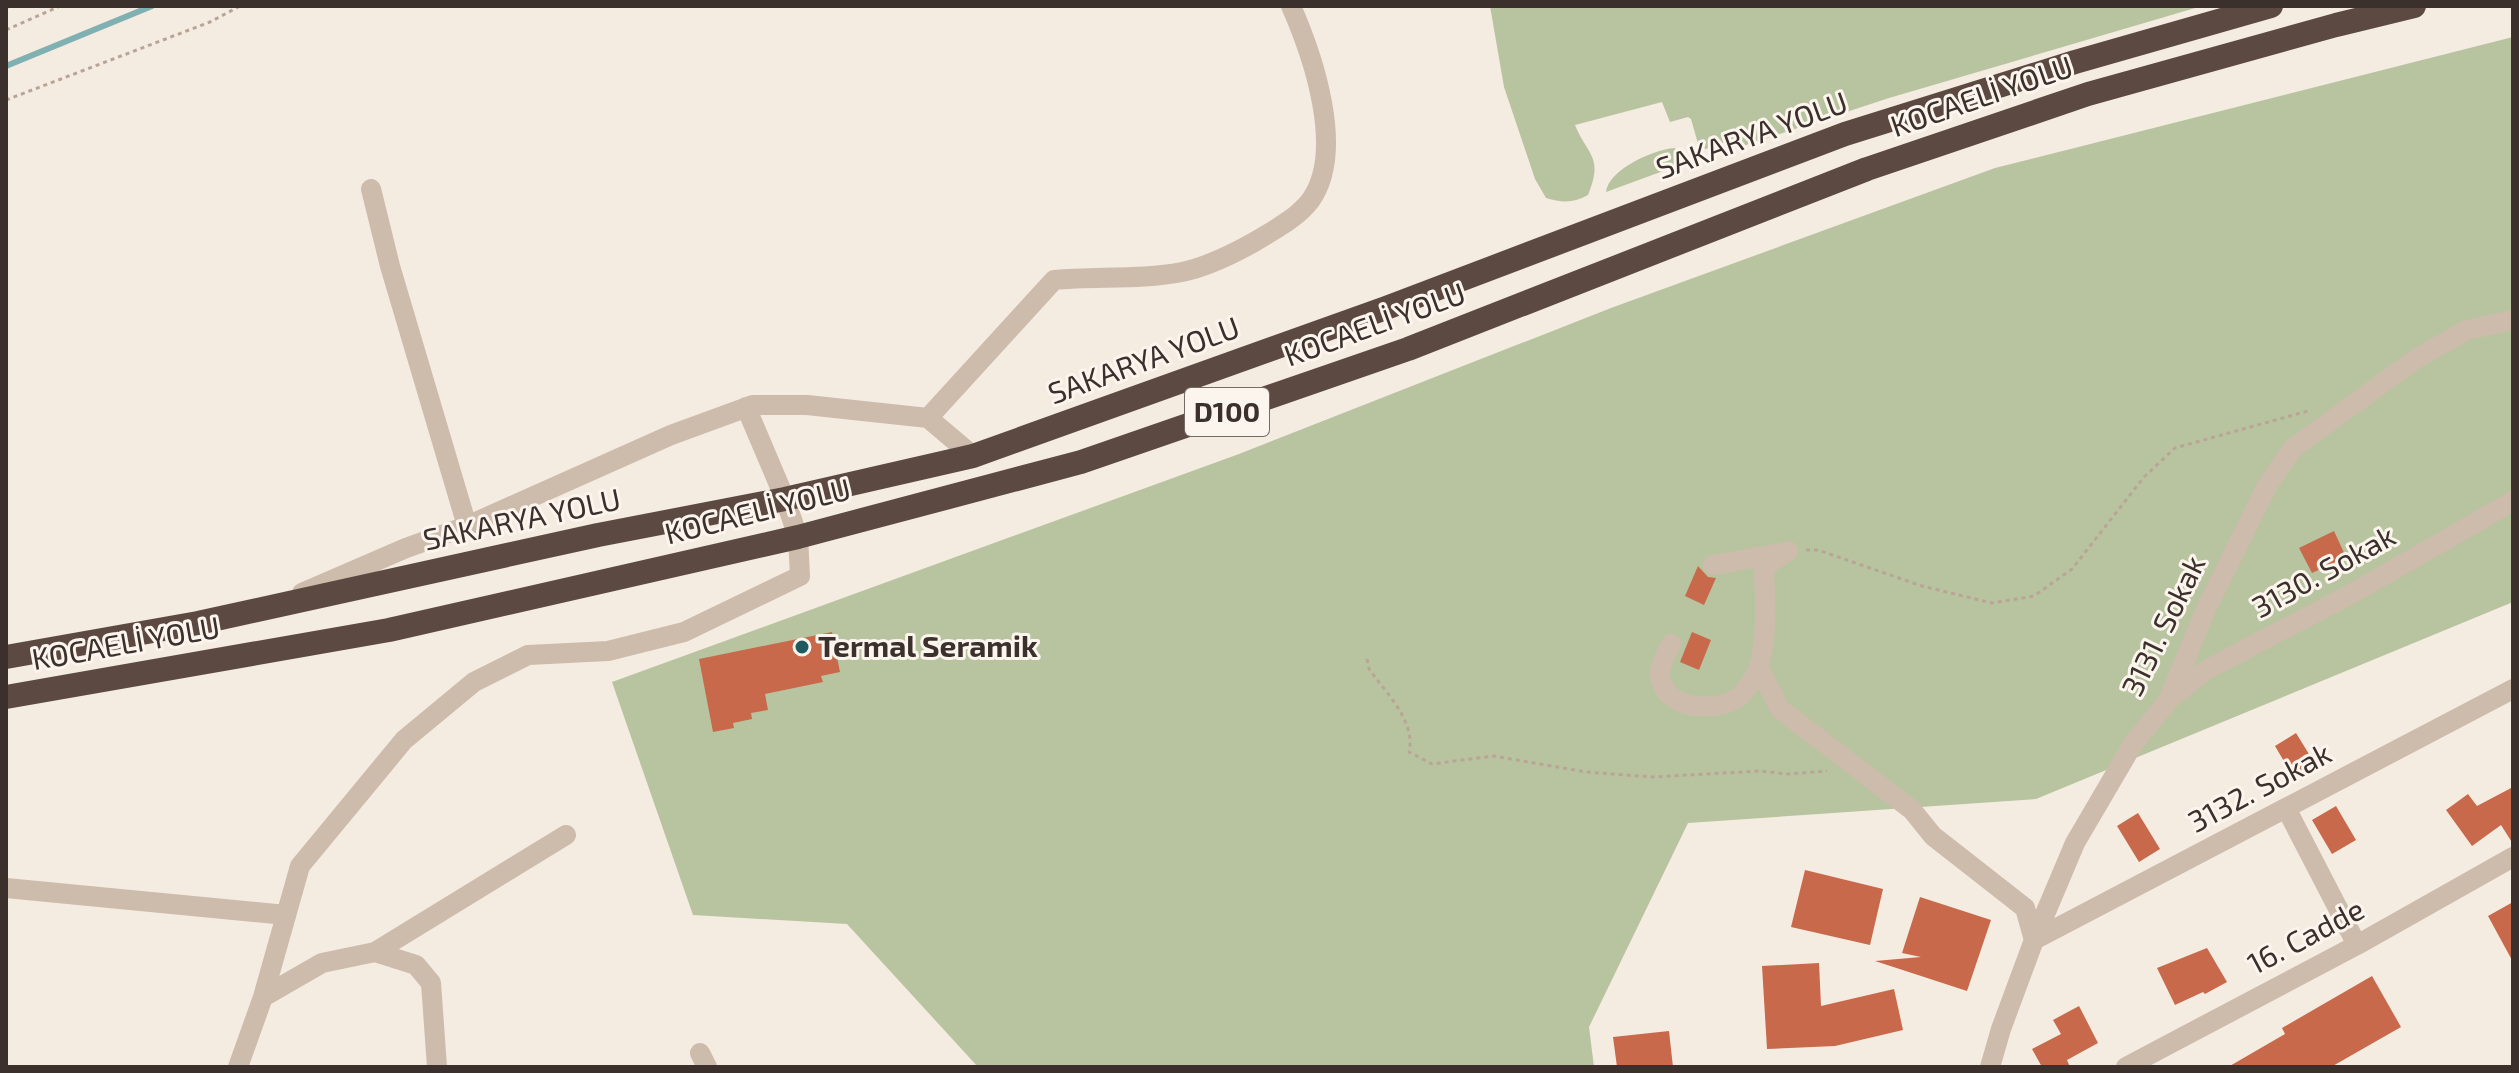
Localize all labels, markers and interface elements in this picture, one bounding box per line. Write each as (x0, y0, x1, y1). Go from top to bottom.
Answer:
street label: KOCAELİ YOLU (1886, 47, 2077, 143)
street label: SAKARYA YOLU (1651, 83, 1852, 185)
street label: KOCAELİ YOLU (1279, 274, 1470, 373)
street label: SAKARYA YOLU (1043, 308, 1244, 410)
road number: D100 (1185, 388, 1269, 436)
street label: KOCAELİ YOLU (661, 470, 854, 551)
street label: SAKARYA YOLU (420, 480, 624, 557)
street label: 3130. Sokak (2245, 516, 2401, 624)
street label: 3131. Sokak (2113, 549, 2212, 701)
street label: KOCAELİ YOLU (29, 608, 222, 676)
place label: Termal Seramik (818, 627, 1038, 663)
marker: Termal Seramik (793, 638, 811, 656)
street label: 3132. Sokak (2181, 734, 2337, 839)
street label: 16. Cadde (2241, 890, 2369, 981)

